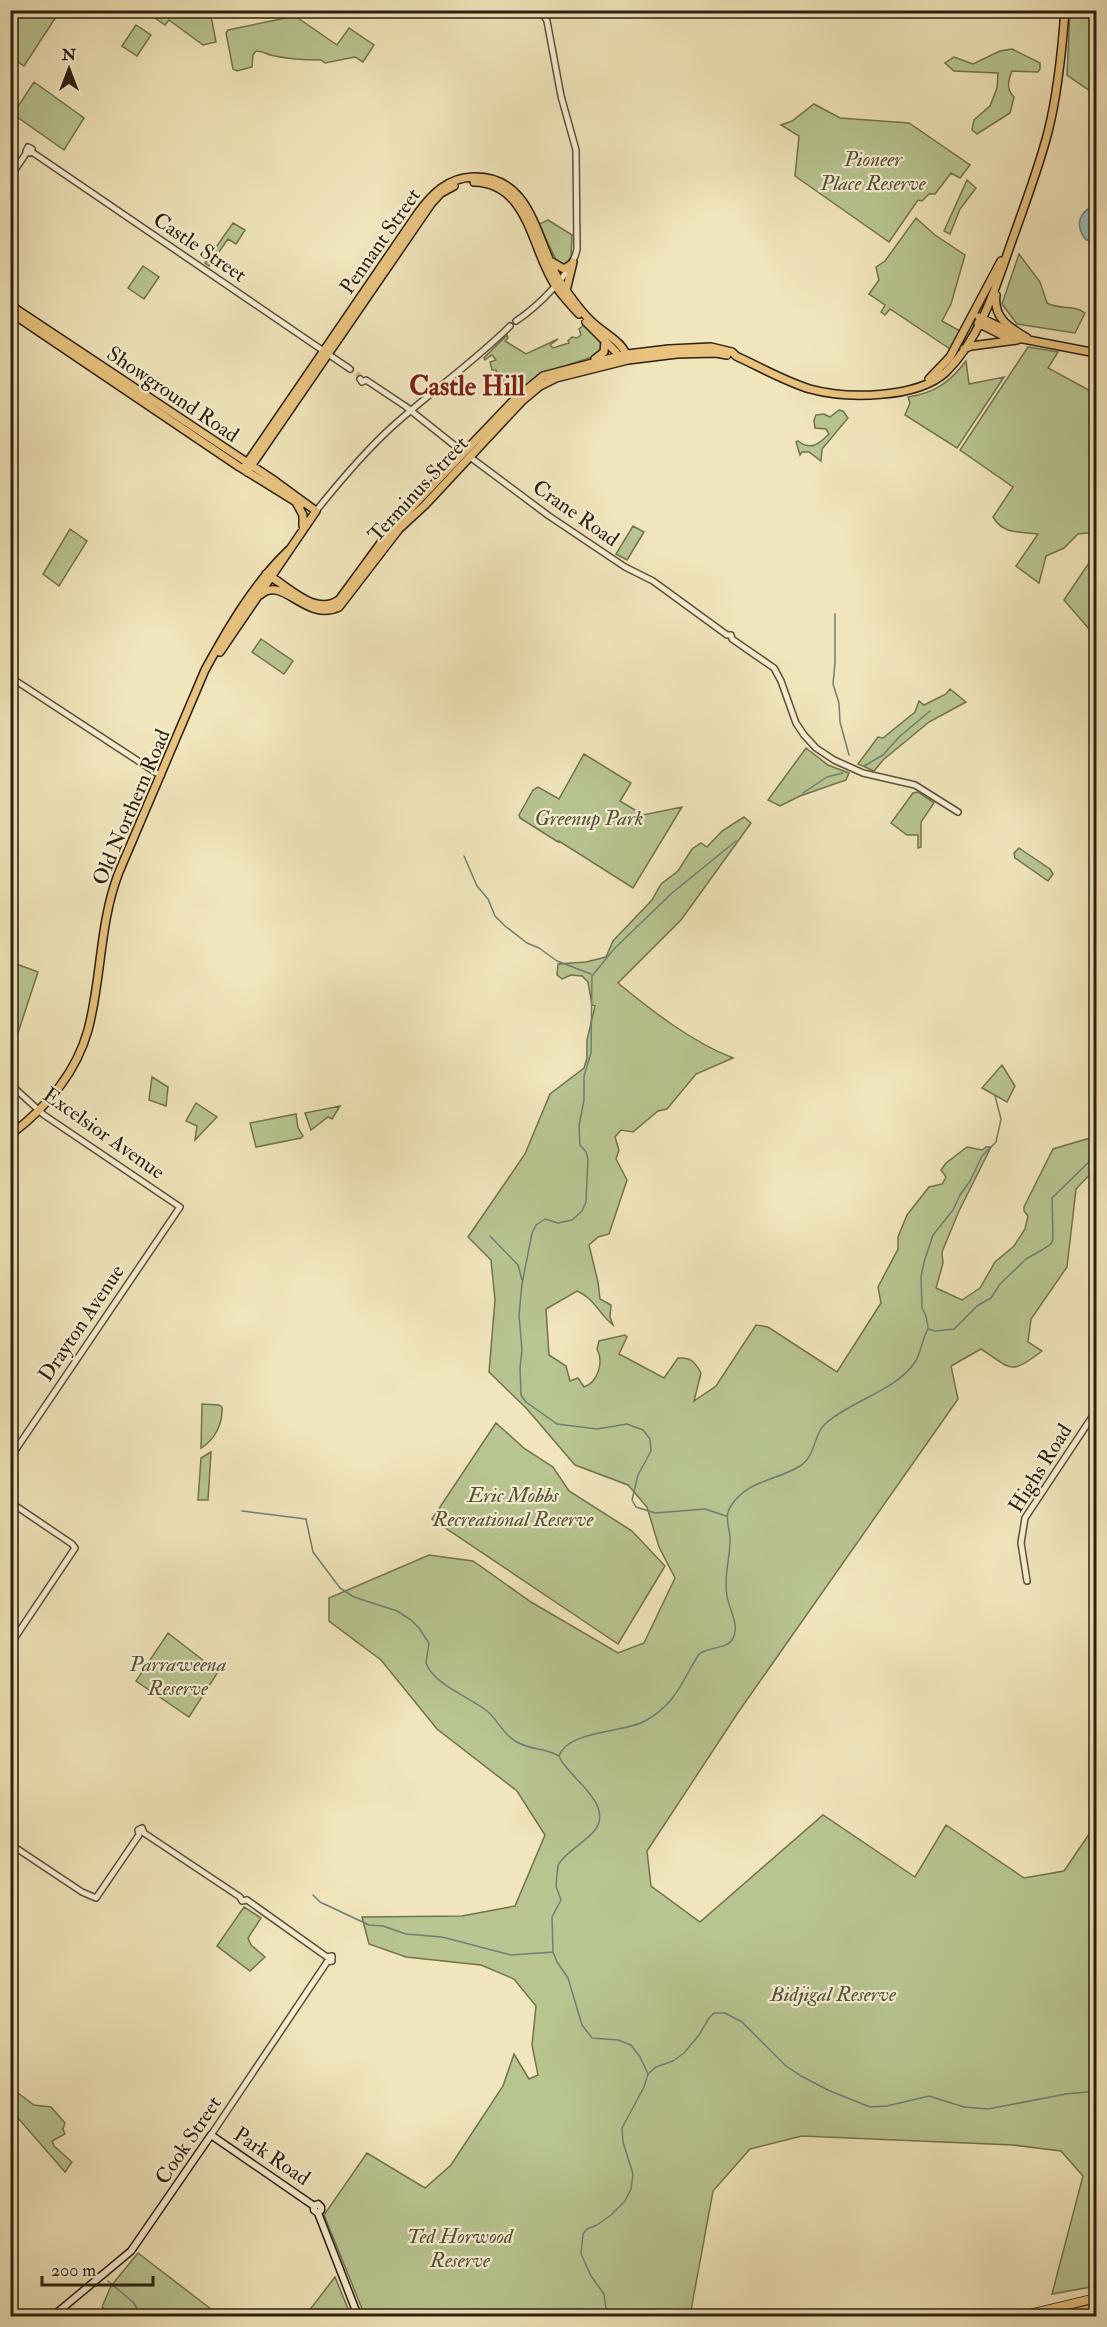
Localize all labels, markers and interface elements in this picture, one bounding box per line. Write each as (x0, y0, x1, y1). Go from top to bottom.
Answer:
north arrow (39, 39, 99, 99)
text: N (61, 45, 77, 65)
park label: Pioneer Place Reserve (819, 146, 927, 197)
street label: Pennant Street (334, 183, 427, 300)
street label: Castle Street (148, 206, 252, 289)
street label: Showground Road (101, 340, 245, 449)
district label: Castle Hill (409, 370, 526, 403)
street label: Terminus Street (362, 431, 474, 548)
street label: Crane Road (527, 474, 625, 553)
street label: Old Northern Road (86, 725, 177, 889)
park label: Greenup Park (535, 805, 643, 832)
street label: Excelsior Avenue (38, 1081, 170, 1186)
street label: Drayton Avenue (32, 1259, 131, 1387)
street label: Highs Road (1003, 1418, 1079, 1518)
park label: Eric Mobbs Recreational Reserve (432, 1482, 594, 1533)
park label: Parraweena Reserve (128, 1651, 227, 1702)
park label: Bidjigal Reserve (769, 1981, 897, 2008)
street label: Cook Street (149, 2091, 228, 2190)
street label: Park Road (228, 2121, 316, 2192)
park label: Ted Horwood Reserve (407, 2223, 514, 2274)
scale bar (42, 2249, 153, 2287)
text: 200 m (51, 2259, 96, 2282)

